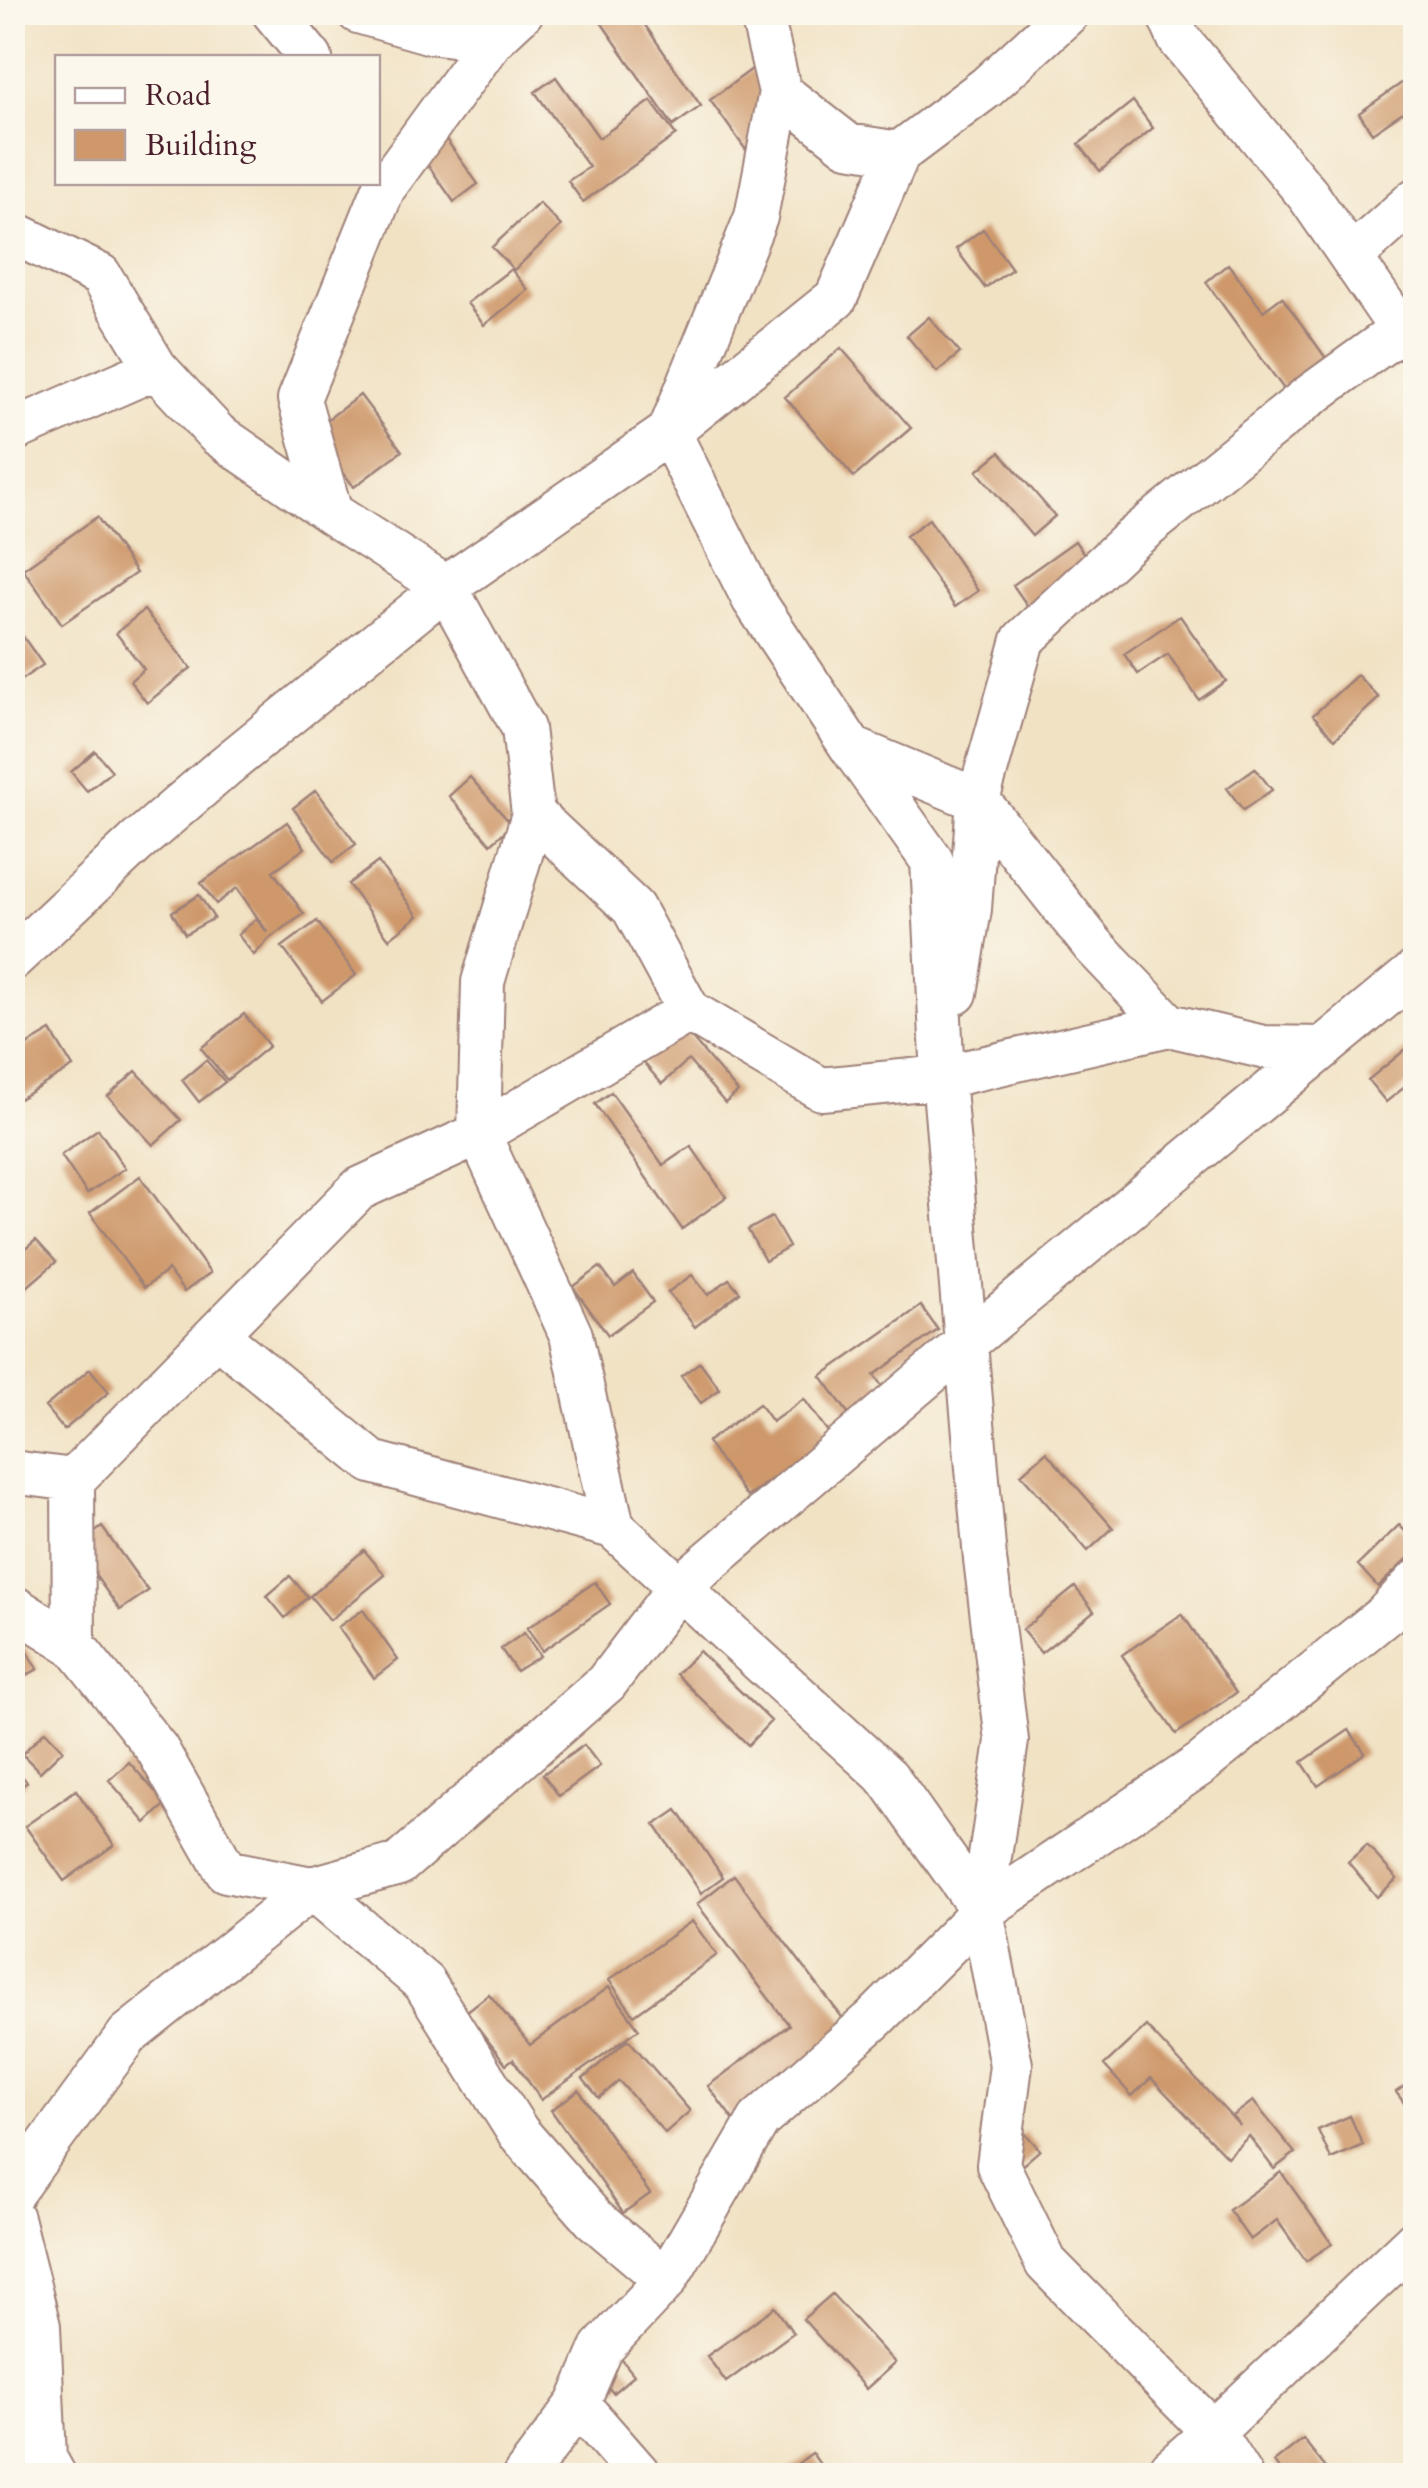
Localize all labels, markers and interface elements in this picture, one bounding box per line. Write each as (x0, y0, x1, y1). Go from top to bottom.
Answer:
legend (55, 55, 380, 185)
text: Road (145, 75, 211, 116)
text: Building (145, 125, 256, 166)

